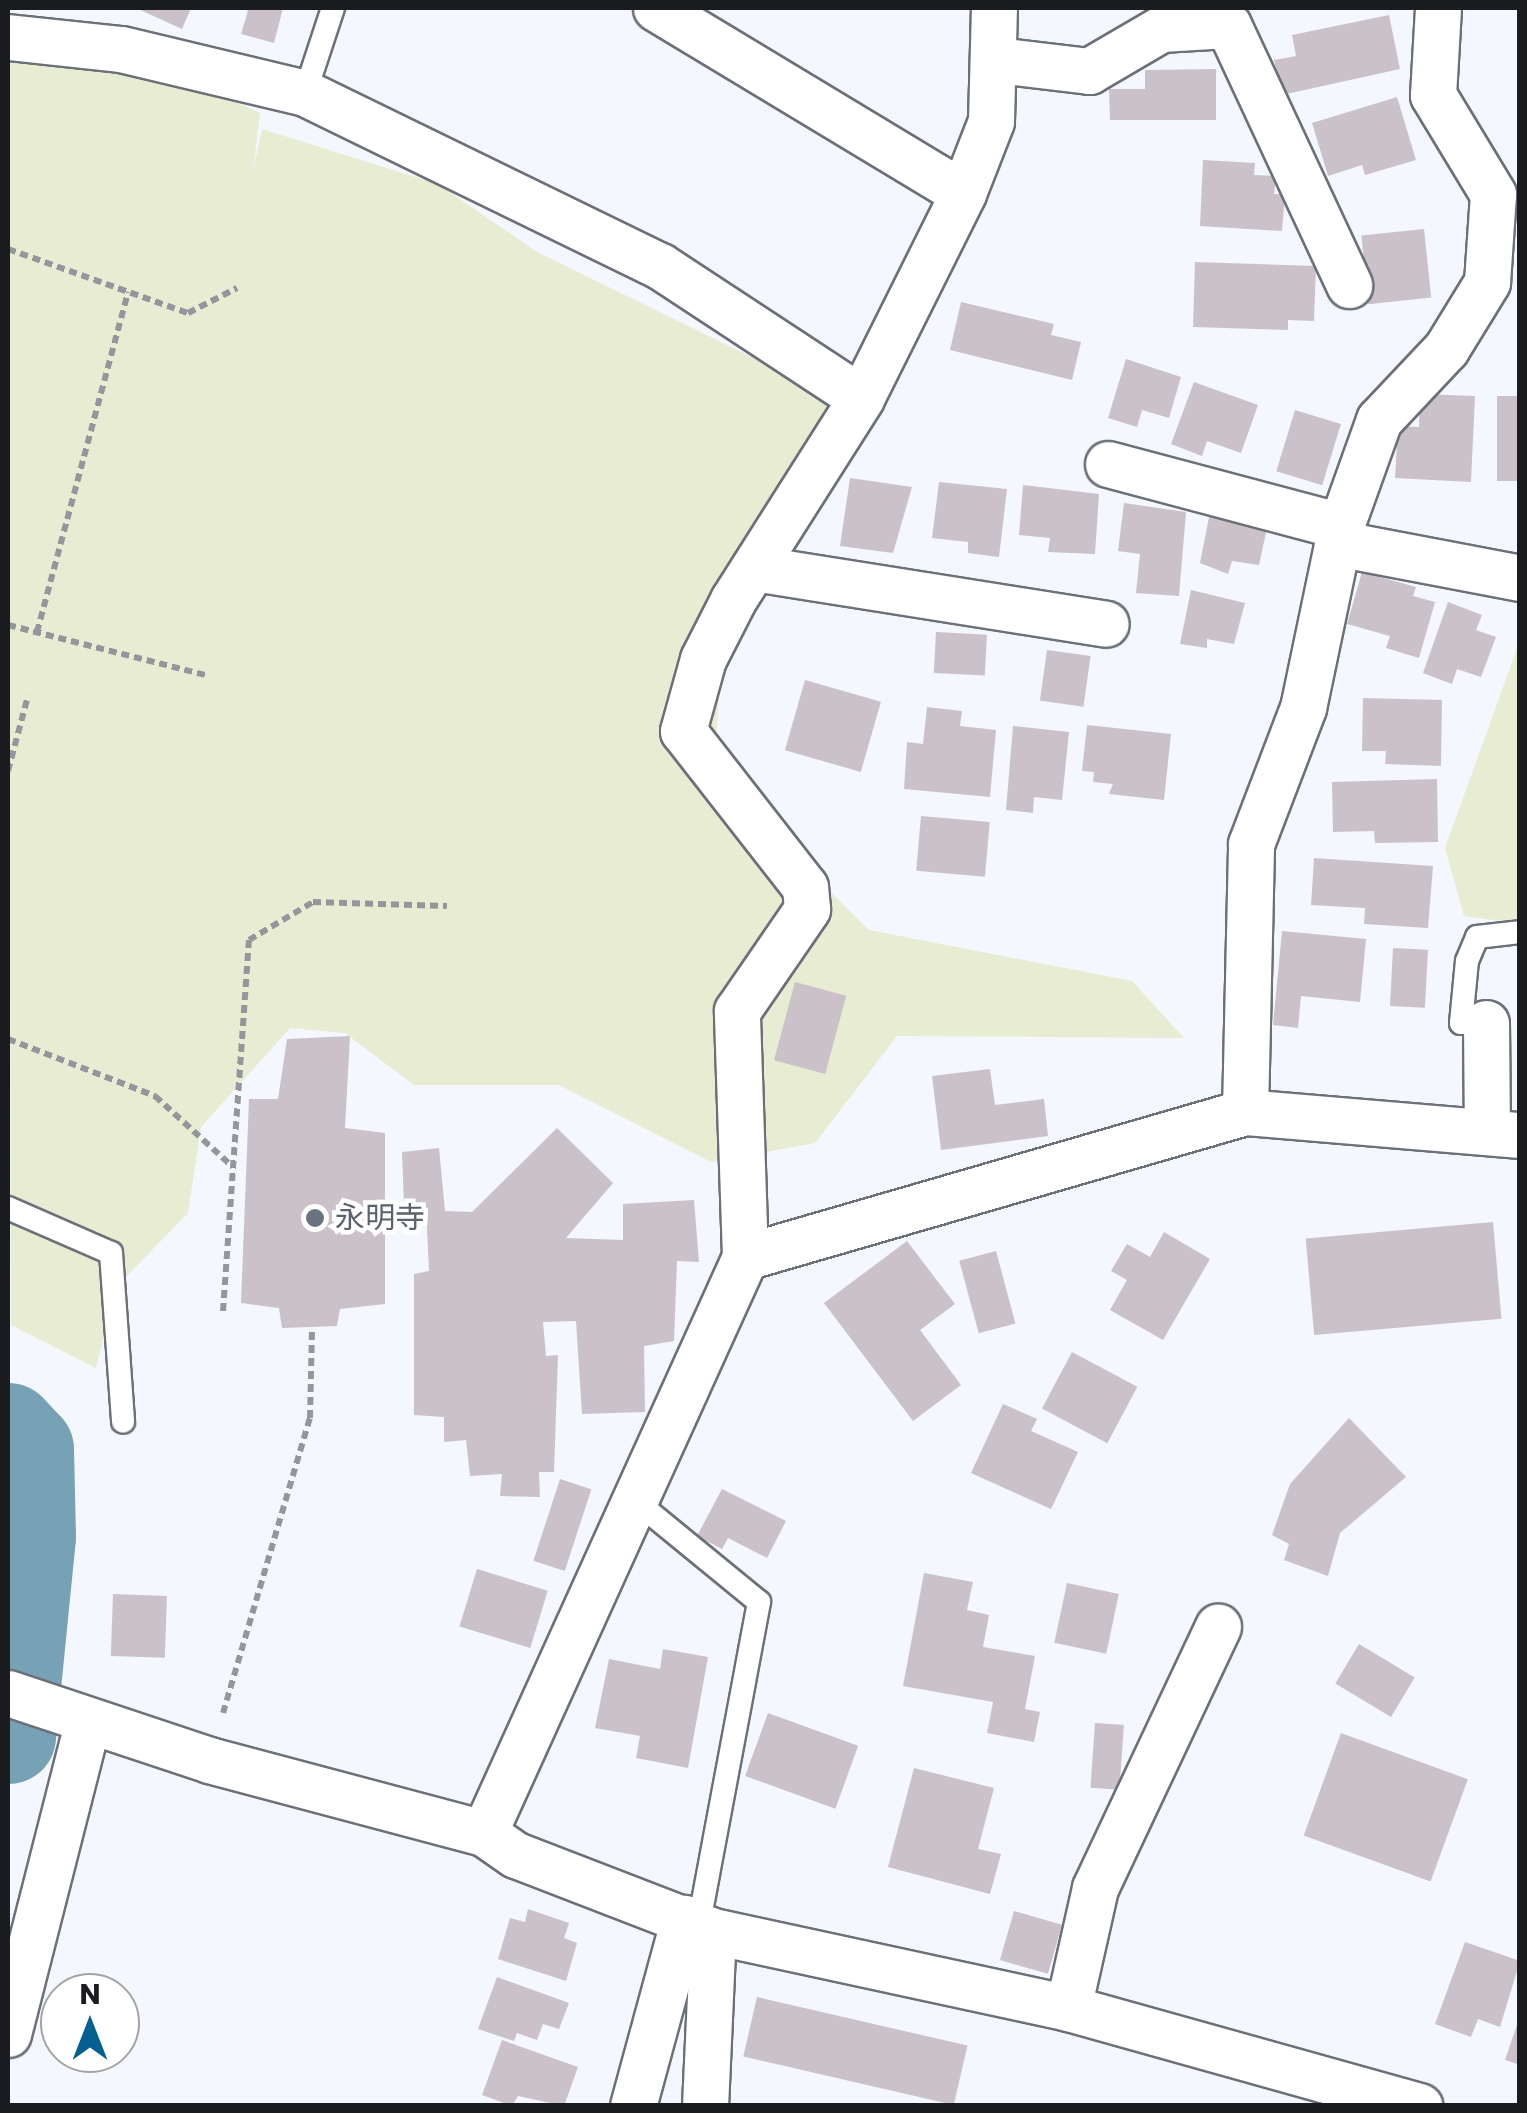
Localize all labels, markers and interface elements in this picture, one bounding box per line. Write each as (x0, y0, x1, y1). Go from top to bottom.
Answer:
place label: 永明寺 (335, 1200, 425, 1236)
marker: 永明寺 (304, 1207, 326, 1229)
north arrow (40, 1973, 140, 2073)
text: N (79, 1975, 101, 2014)

